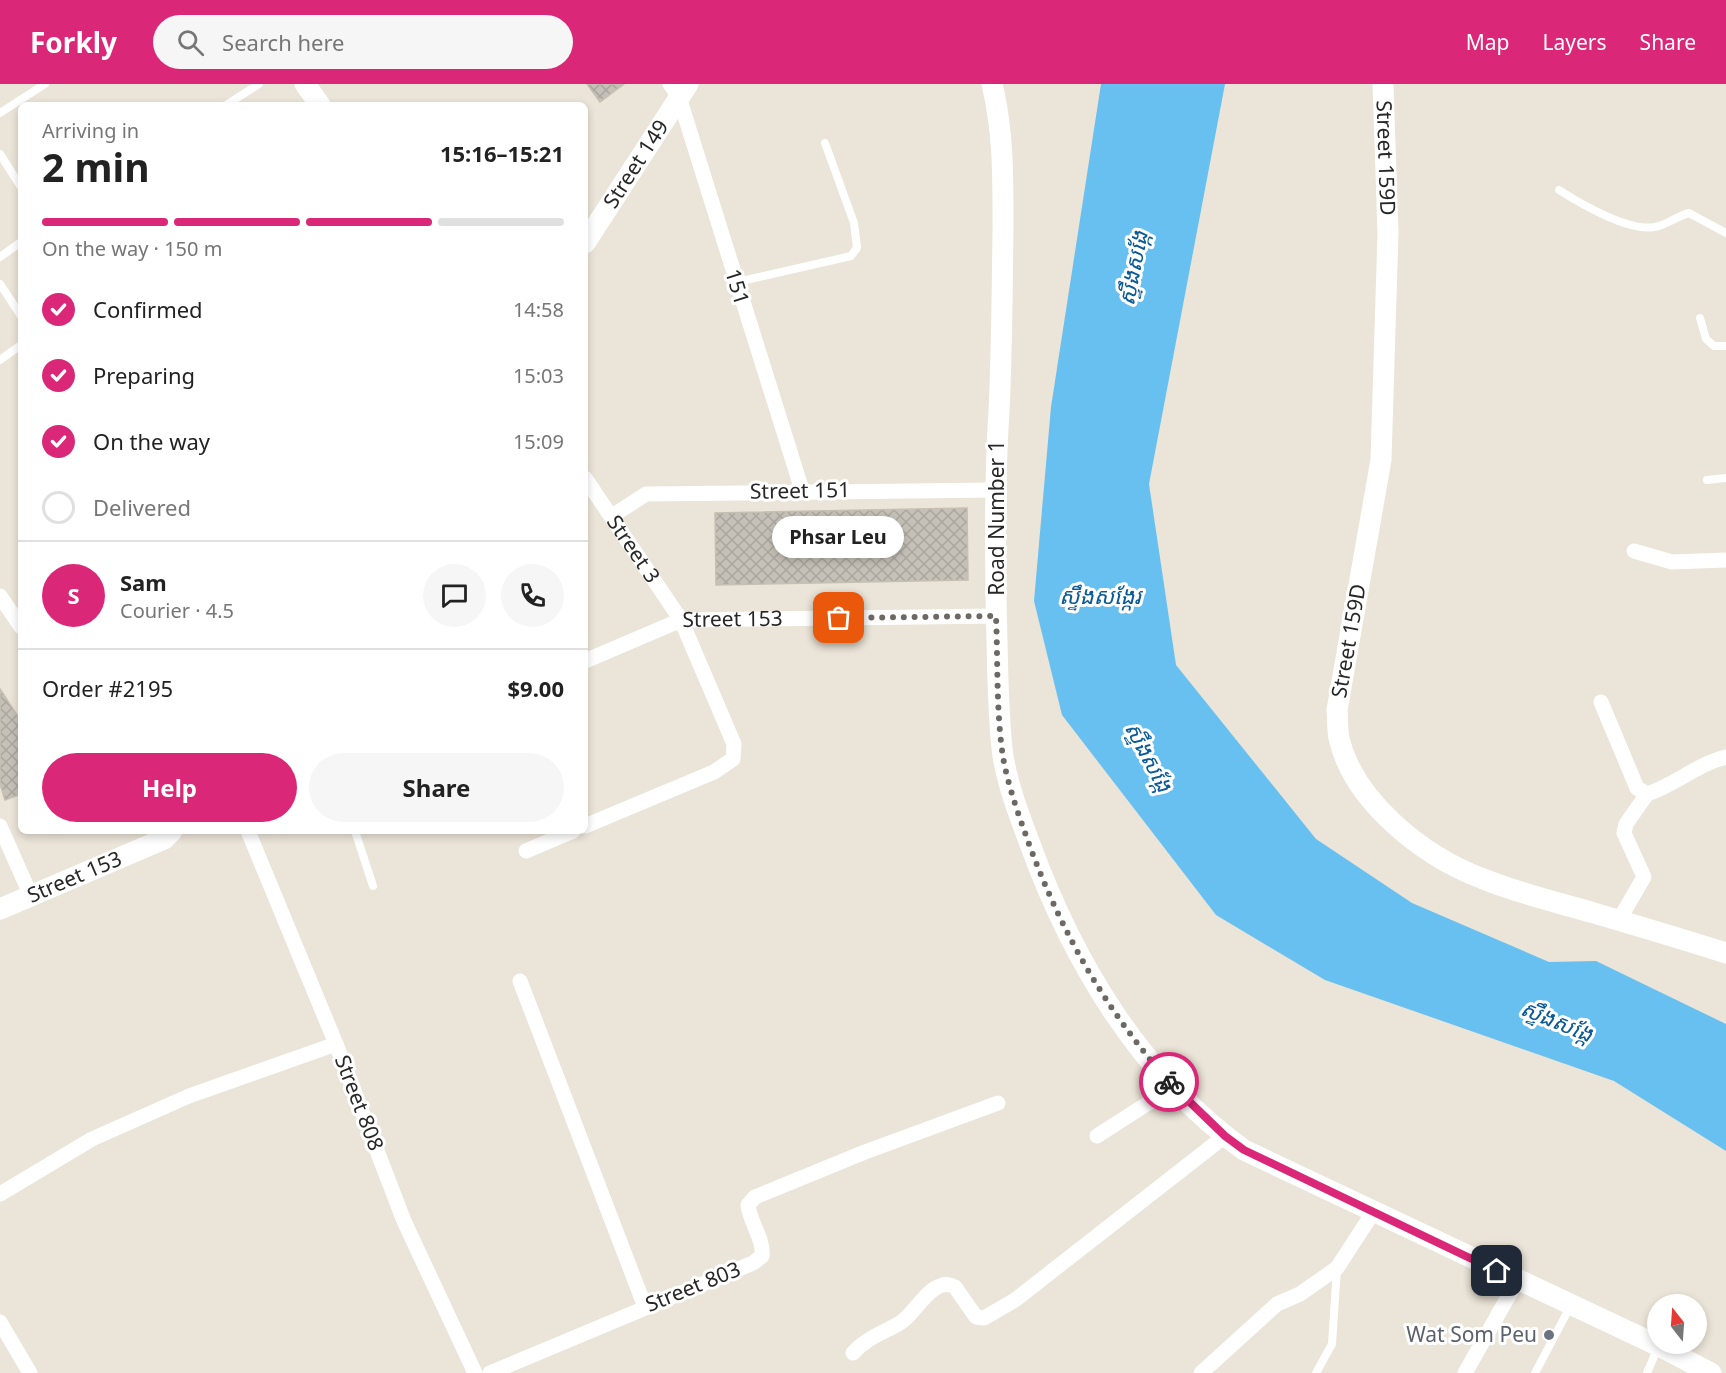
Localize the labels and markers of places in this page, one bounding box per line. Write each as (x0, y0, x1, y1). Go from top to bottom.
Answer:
callout: Phsar Leu (773, 516, 905, 558)
pin (813, 592, 864, 643)
pin (1471, 1245, 1522, 1296)
place label: Wat Som Peu (1406, 1320, 1537, 1348)
marker: Wat Som Peu (1542, 1328, 1556, 1342)

